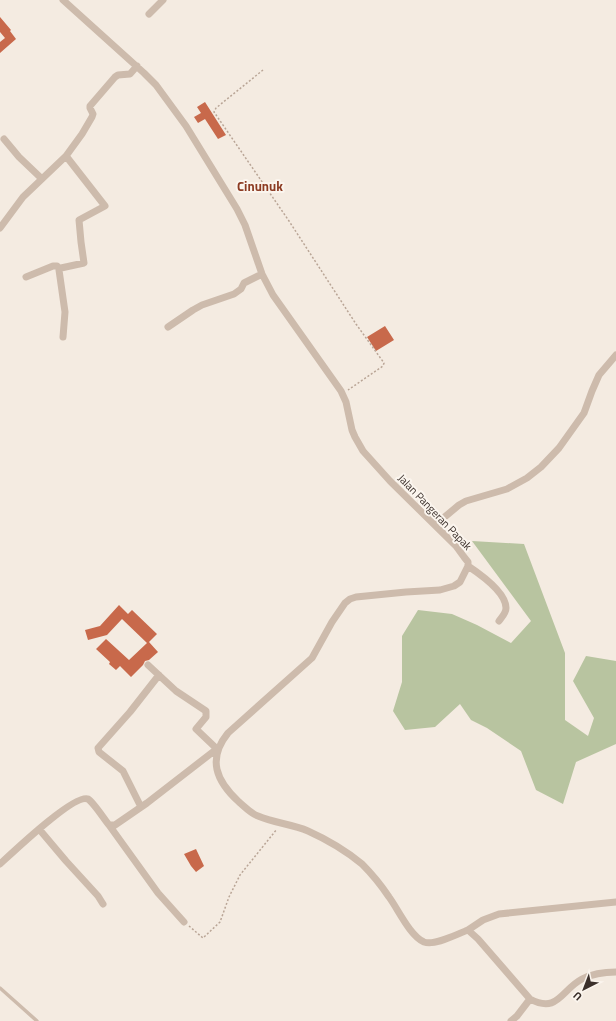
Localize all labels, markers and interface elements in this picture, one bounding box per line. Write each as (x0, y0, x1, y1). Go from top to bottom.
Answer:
district label: Cinunuk (237, 176, 283, 196)
street label: Jalan Pangeran Papak (394, 470, 476, 554)
north arrow (564, 969, 604, 1009)
text: U (569, 988, 585, 1005)

